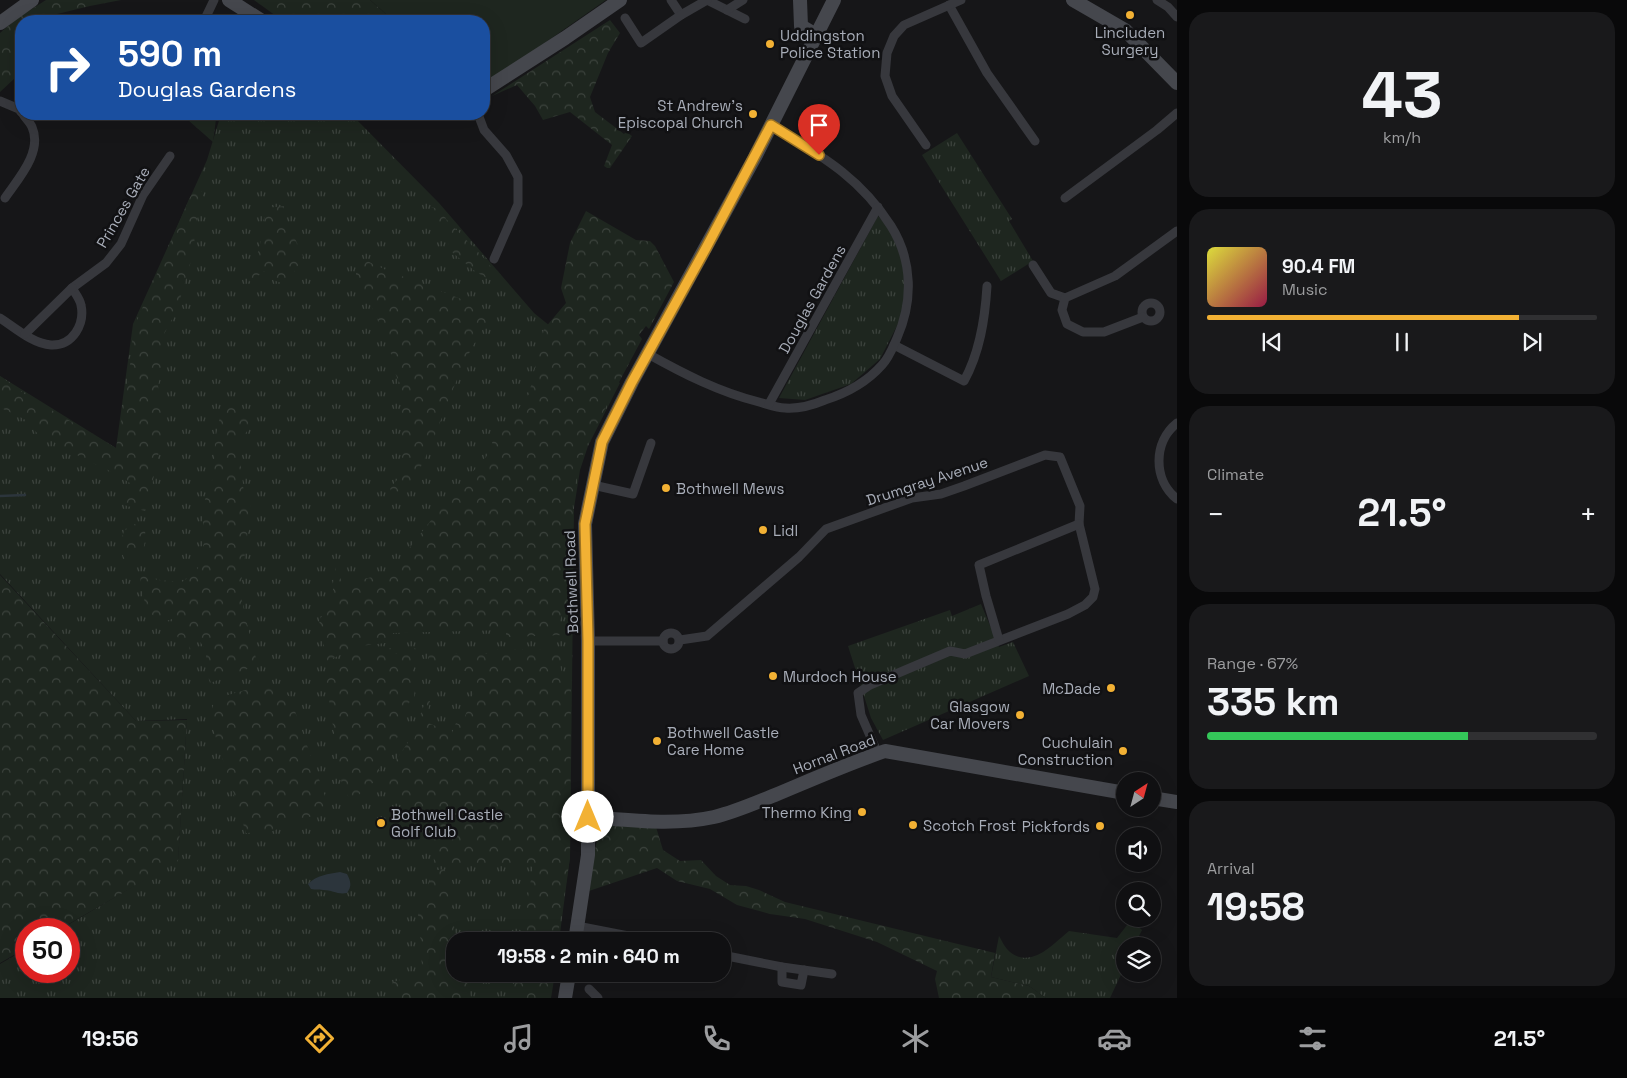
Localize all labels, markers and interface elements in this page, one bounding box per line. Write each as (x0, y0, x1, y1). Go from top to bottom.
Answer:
marker: Lincluden Surgery (1124, 9, 1136, 21)
place label: Lincluden Surgery (1095, 23, 1165, 59)
place label: Uddingston Police Station (780, 26, 880, 62)
text: 590 m (118, 32, 222, 76)
icon: right (35, 35, 100, 100)
marker: Uddingston Police Station (764, 38, 776, 50)
text: 43 (1362, 53, 1442, 136)
text: Douglas Gardens (118, 75, 296, 103)
place label: St Andrew's Episcopal Church (618, 96, 743, 132)
pin (798, 104, 840, 155)
marker: St Andrew's Episcopal Church (747, 108, 759, 120)
icon: arrive (805, 111, 833, 139)
text: km/h (1383, 127, 1421, 148)
street label: Princes Gate (92, 163, 154, 251)
street label: Douglas Gardens (774, 241, 850, 357)
text: 90.4 FM (1282, 254, 1355, 279)
text: Music (1282, 279, 1328, 300)
icon: previous (1258, 328, 1286, 356)
icon: pause (1388, 328, 1416, 356)
icon: next (1518, 328, 1546, 356)
street label: Drumgray Avenue (864, 452, 990, 510)
text: Climate (1207, 464, 1264, 485)
place label: Bothwell Mews (676, 479, 785, 498)
marker: Bothwell Mews (660, 482, 672, 494)
text: 21.5° (1358, 489, 1446, 537)
text: − (1207, 496, 1224, 532)
text: + (1580, 496, 1597, 532)
place label: Lidl (773, 521, 798, 540)
marker: Lidl (757, 524, 769, 536)
street label: Bothwell Road (560, 530, 582, 634)
text: Range · 67% (1207, 653, 1298, 674)
place label: Murdoch House (783, 667, 897, 686)
marker: Murdoch House (767, 670, 779, 682)
text: 335 km (1207, 678, 1340, 726)
place label: McDade (1042, 679, 1101, 698)
marker: McDade (1105, 682, 1117, 694)
place label: Glasgow Car Movers (930, 697, 1010, 733)
marker: Glasgow Car Movers (1014, 709, 1026, 721)
place label: Bothwell Castle Care Home (667, 723, 779, 759)
street label: Hornal Road (790, 730, 878, 778)
place label: Cuchulain Construction (1018, 733, 1113, 769)
marker: Bothwell Castle Care Home (651, 735, 663, 747)
marker: Cuchulain Construction (1117, 745, 1129, 757)
north arrow (1116, 772, 1161, 818)
map controls (1116, 772, 1161, 982)
position arrow (561, 790, 613, 842)
place label: Thermo King (762, 803, 852, 822)
place label: Bothwell Castle Golf Club (391, 805, 503, 841)
marker: Thermo King (856, 806, 868, 818)
place label: Scotch Frost (923, 816, 1016, 835)
marker: Bothwell Castle Golf Club (375, 817, 387, 829)
place label: Pickfords (1022, 817, 1090, 836)
marker: Scotch Frost (907, 819, 919, 831)
marker: Pickfords (1094, 820, 1106, 832)
button: sound (1116, 827, 1161, 872)
text: Arrival (1207, 858, 1255, 879)
button: search (1116, 882, 1161, 927)
text: 19:58 (1207, 883, 1305, 931)
speed limit sign: 50 (15, 918, 80, 983)
button: layers (1116, 937, 1161, 982)
text: 19:58 · 2 min · 640 m (497, 944, 680, 969)
icon: directions (302, 1021, 337, 1056)
icon: music (501, 1021, 536, 1056)
icon: phone (699, 1021, 734, 1056)
icon: climate (898, 1021, 933, 1056)
icon: car (1097, 1021, 1132, 1056)
icon: filters (1295, 1021, 1330, 1056)
text: 19:56 (82, 1024, 139, 1052)
text: 21.5° (1494, 1024, 1545, 1052)

